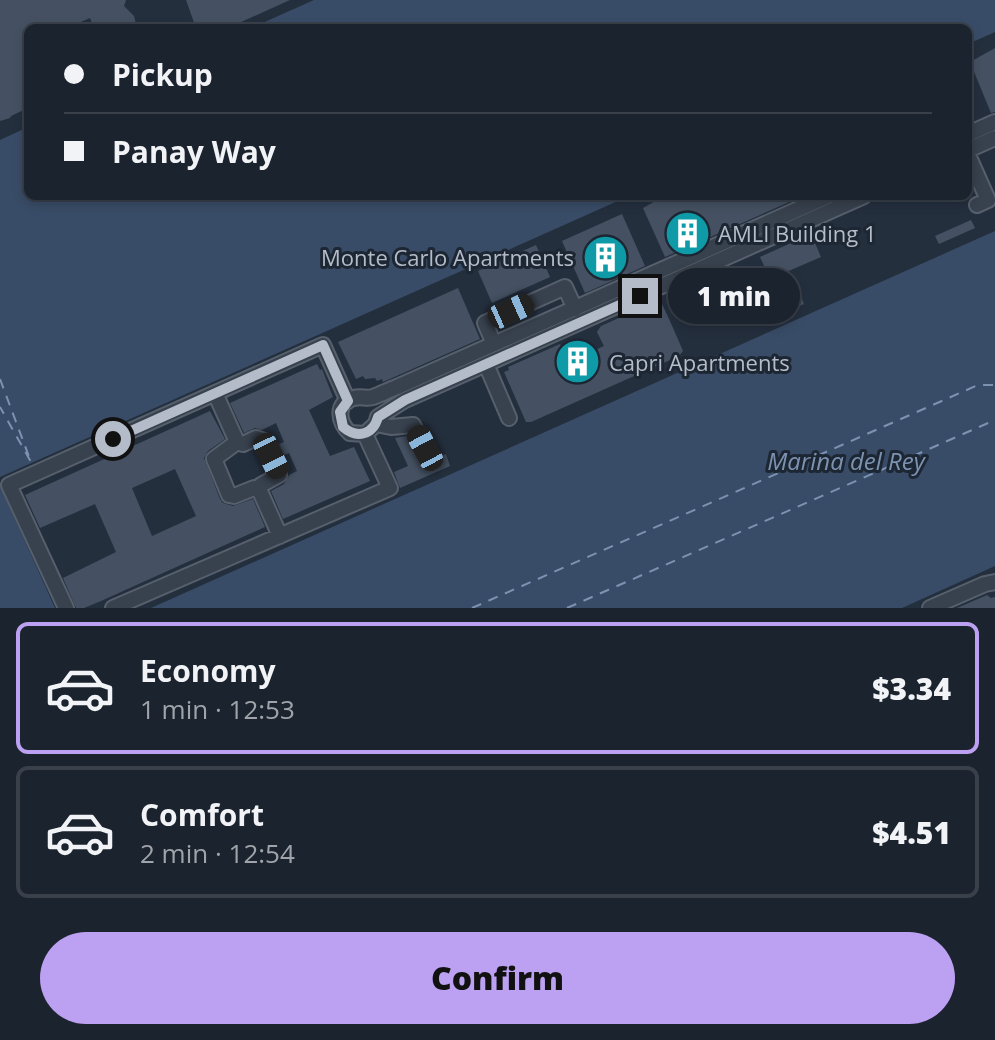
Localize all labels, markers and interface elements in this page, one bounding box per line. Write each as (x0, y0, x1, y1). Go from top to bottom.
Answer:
text: Pickup (112, 54, 213, 95)
text: Panay Way (112, 131, 276, 172)
building icon: AMLI Building 1 (663, 209, 711, 257)
place label: AMLI Building 1 (718, 218, 877, 248)
building icon: Monte Carlo Apartments (581, 233, 629, 281)
place label: Monte Carlo Apartments (321, 242, 574, 272)
callout: 1 min (668, 268, 800, 324)
route end (622, 278, 658, 314)
text: 1 min (697, 278, 771, 314)
car (484, 290, 538, 332)
building icon: Capri Apartments (554, 338, 602, 386)
place label: Capri Apartments (609, 347, 790, 377)
route start (95, 421, 131, 457)
car (403, 421, 447, 475)
car (250, 429, 292, 483)
water label: Marina del Rey (767, 444, 927, 477)
text: Economy (140, 650, 276, 691)
icon: car (44, 652, 116, 724)
text: $3.34 (872, 668, 951, 709)
text: 1 min · 12:53 (140, 691, 295, 727)
text: Comfort (140, 794, 264, 835)
icon: car (44, 796, 116, 868)
text: $4.51 (872, 812, 951, 853)
text: 2 min · 12:54 (140, 835, 295, 871)
button: Confirm (40, 932, 955, 1024)

